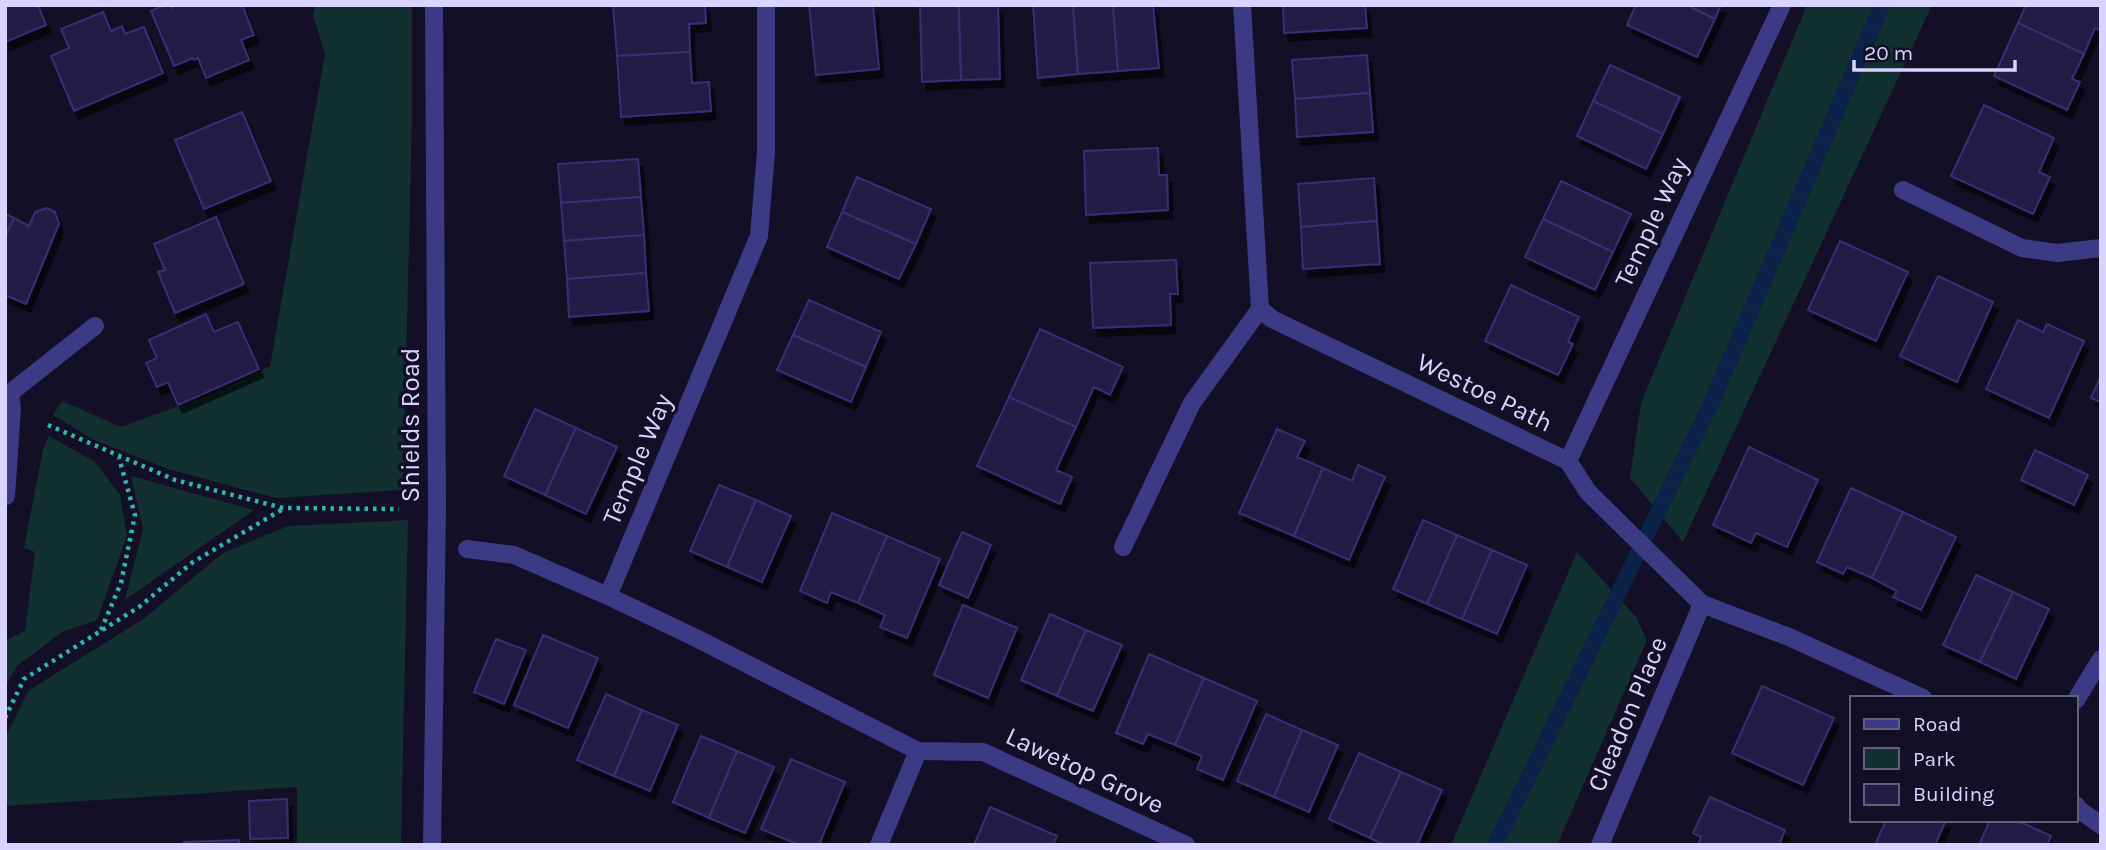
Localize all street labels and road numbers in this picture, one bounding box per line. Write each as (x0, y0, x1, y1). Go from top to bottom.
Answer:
street label: Temple Way (1608, 152, 1695, 292)
street label: Westoe Path (1412, 346, 1558, 439)
street label: Shields Road (395, 348, 426, 502)
street label: Temple Way (596, 389, 679, 529)
street label: Cleadon Place (1581, 632, 1674, 796)
street label: Lawetop Grove (1001, 720, 1169, 821)

